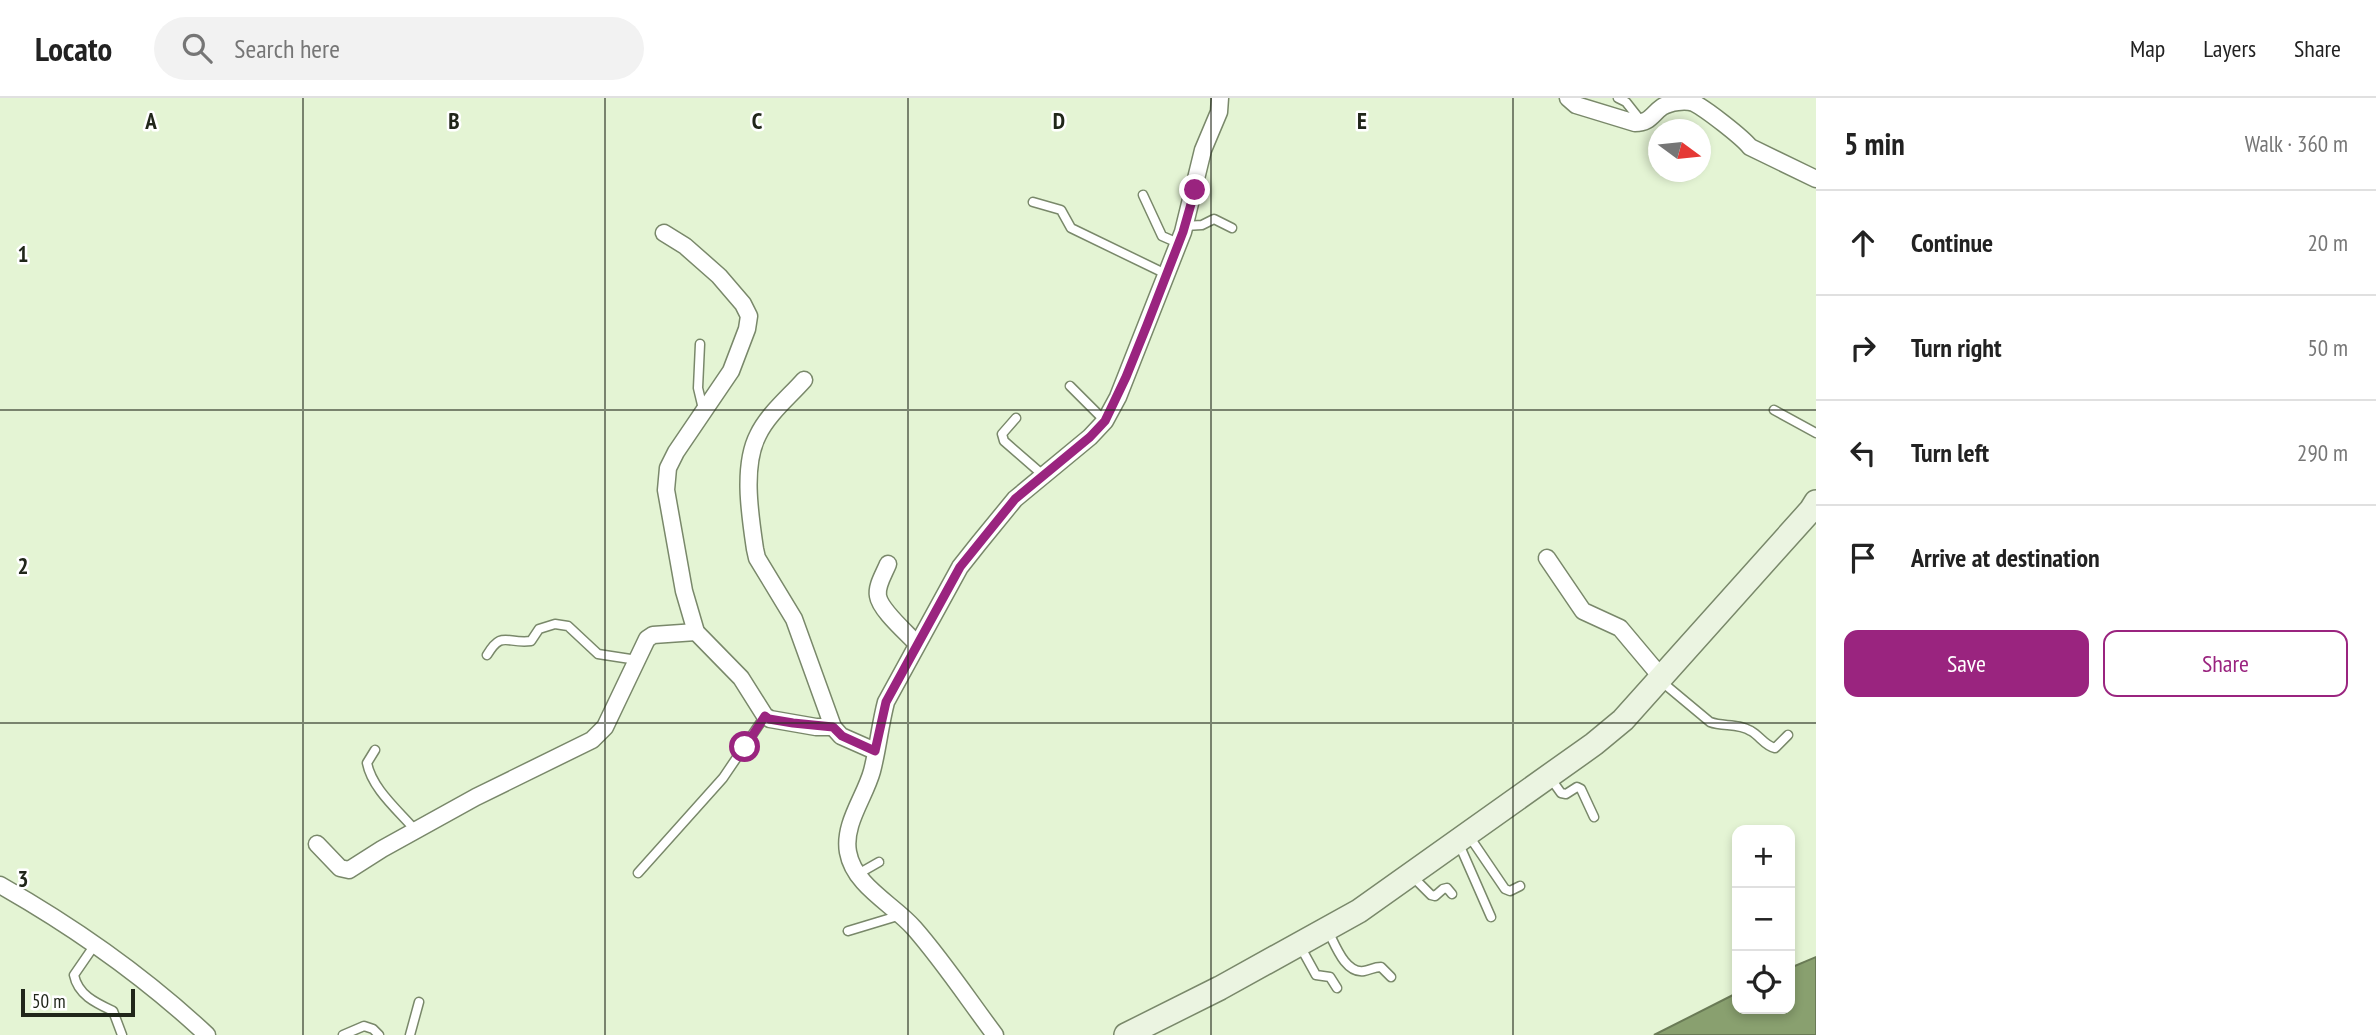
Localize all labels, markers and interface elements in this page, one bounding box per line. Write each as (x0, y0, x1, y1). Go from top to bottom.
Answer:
search box (154, 17, 644, 80)
text: Locato (35, 27, 112, 70)
icon: search (178, 29, 216, 67)
text: Search here (234, 32, 340, 65)
text: Map (2130, 33, 2165, 64)
text: Layers (2203, 33, 2256, 64)
text: Share (2294, 33, 2341, 64)
text: A (144, 106, 157, 135)
text: B (448, 106, 460, 135)
text: C (752, 106, 763, 135)
text: D (1053, 106, 1065, 135)
text: E (1357, 106, 1367, 135)
north arrow (1648, 119, 1711, 182)
text: 5 min (1844, 124, 1905, 163)
text: Walk · 360 m (2245, 129, 2348, 158)
route end (1179, 174, 1210, 205)
icon: ahead (1844, 224, 1882, 262)
text: Continue (1911, 226, 1993, 259)
text: 20 m (2307, 228, 2348, 257)
text: 1 (18, 239, 29, 268)
icon: right (1844, 329, 1882, 367)
text: Turn right (1911, 331, 2002, 364)
text: 50 m (2307, 333, 2348, 362)
icon: left (1844, 434, 1882, 472)
text: Turn left (1911, 436, 1989, 469)
text: 290 m (2297, 438, 2348, 467)
icon: arrive (1844, 539, 1882, 577)
text: Arrive at destination (1911, 541, 2100, 574)
text: 2 (18, 551, 29, 580)
button: Save (1844, 630, 2089, 697)
button: Share (2103, 630, 2348, 697)
route start (729, 731, 760, 762)
map controls (1732, 825, 1795, 1014)
button: + (1732, 825, 1795, 888)
text: 3 (18, 864, 29, 893)
button: − (1732, 888, 1795, 951)
button: locate (1732, 951, 1795, 1014)
scale bar (21, 986, 135, 1018)
text: 50 m (32, 989, 66, 1013)

